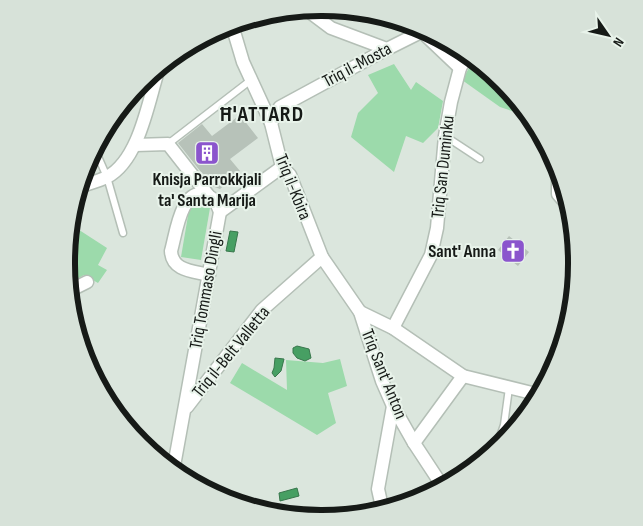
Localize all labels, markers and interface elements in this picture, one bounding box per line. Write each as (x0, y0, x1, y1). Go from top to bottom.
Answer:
north arrow (583, 10, 633, 60)
text: N (609, 34, 628, 50)
street label: Triq il-Mosta (319, 38, 395, 92)
district label: Ħ'ATTARD (220, 101, 304, 128)
street label: Triq San Duminku (427, 114, 459, 220)
building icon: Knisja Parrokkjali ta' Santa Marija (194, 140, 220, 166)
street label: Triq il-Kbira (270, 151, 316, 223)
place label: Knisja Parrokkjali ta' Santa Marija (153, 169, 261, 211)
street label: Triq Tommaso Dingli (185, 229, 227, 351)
church icon: Sant' Anna (500, 238, 526, 264)
place label: Sant' Anna (428, 241, 496, 262)
street label: Triq il-Belt Valletta (188, 302, 274, 402)
street label: Triq Sant' Anton (356, 326, 412, 422)

